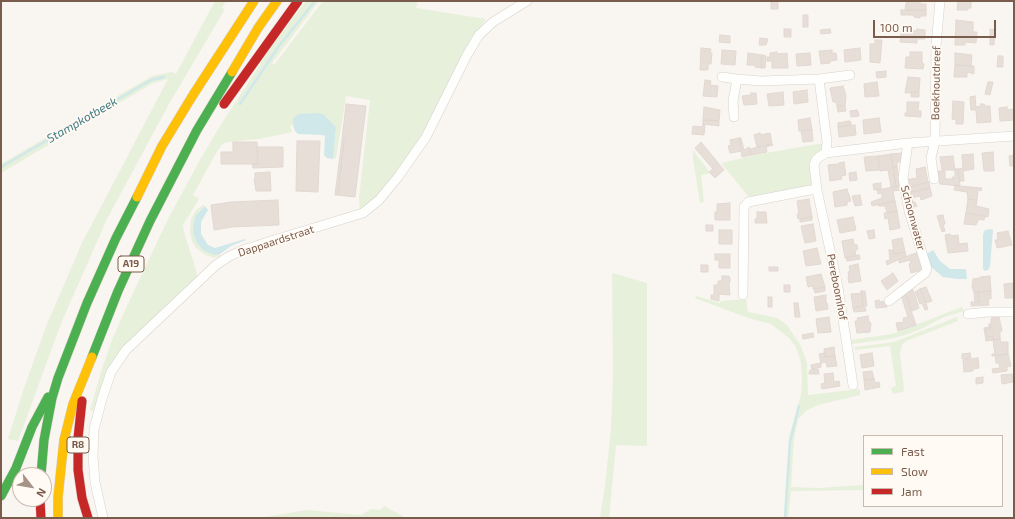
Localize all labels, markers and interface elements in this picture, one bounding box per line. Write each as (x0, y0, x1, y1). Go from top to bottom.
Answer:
scale bar (875, 12, 998, 38)
text: 100 m (880, 20, 912, 34)
street label: Boekhoutdreef (929, 46, 943, 120)
water label: Stampkotbeek (44, 94, 120, 146)
street label: Schoonwater (898, 184, 928, 252)
street label: Dappaardstraat (236, 222, 316, 260)
street label: Pereboomhof (824, 253, 850, 321)
road number: A19 (118, 256, 144, 272)
legend (863, 435, 1003, 507)
road number: R8 (67, 437, 89, 453)
text: Fast (901, 444, 924, 458)
text: Slow (901, 464, 928, 478)
north arrow (12, 467, 52, 507)
text: Jam (901, 484, 922, 498)
text: N (34, 486, 49, 500)

